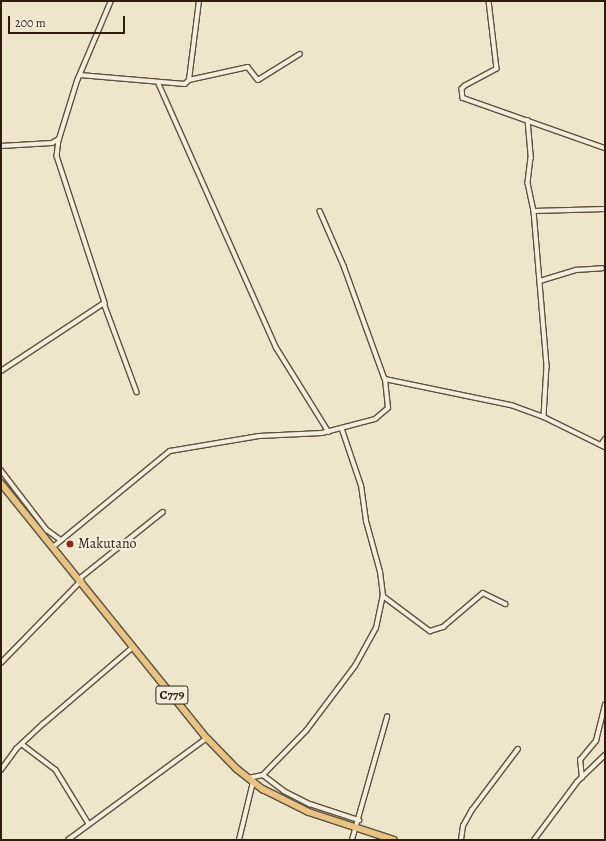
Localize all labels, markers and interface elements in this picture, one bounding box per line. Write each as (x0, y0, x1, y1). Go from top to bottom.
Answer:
scale bar (10, 8, 127, 34)
text: 200 m (15, 15, 46, 31)
place label: Makutano (78, 536, 137, 552)
marker: Makutano (65, 539, 75, 549)
road number: C779 (155, 684, 189, 706)

